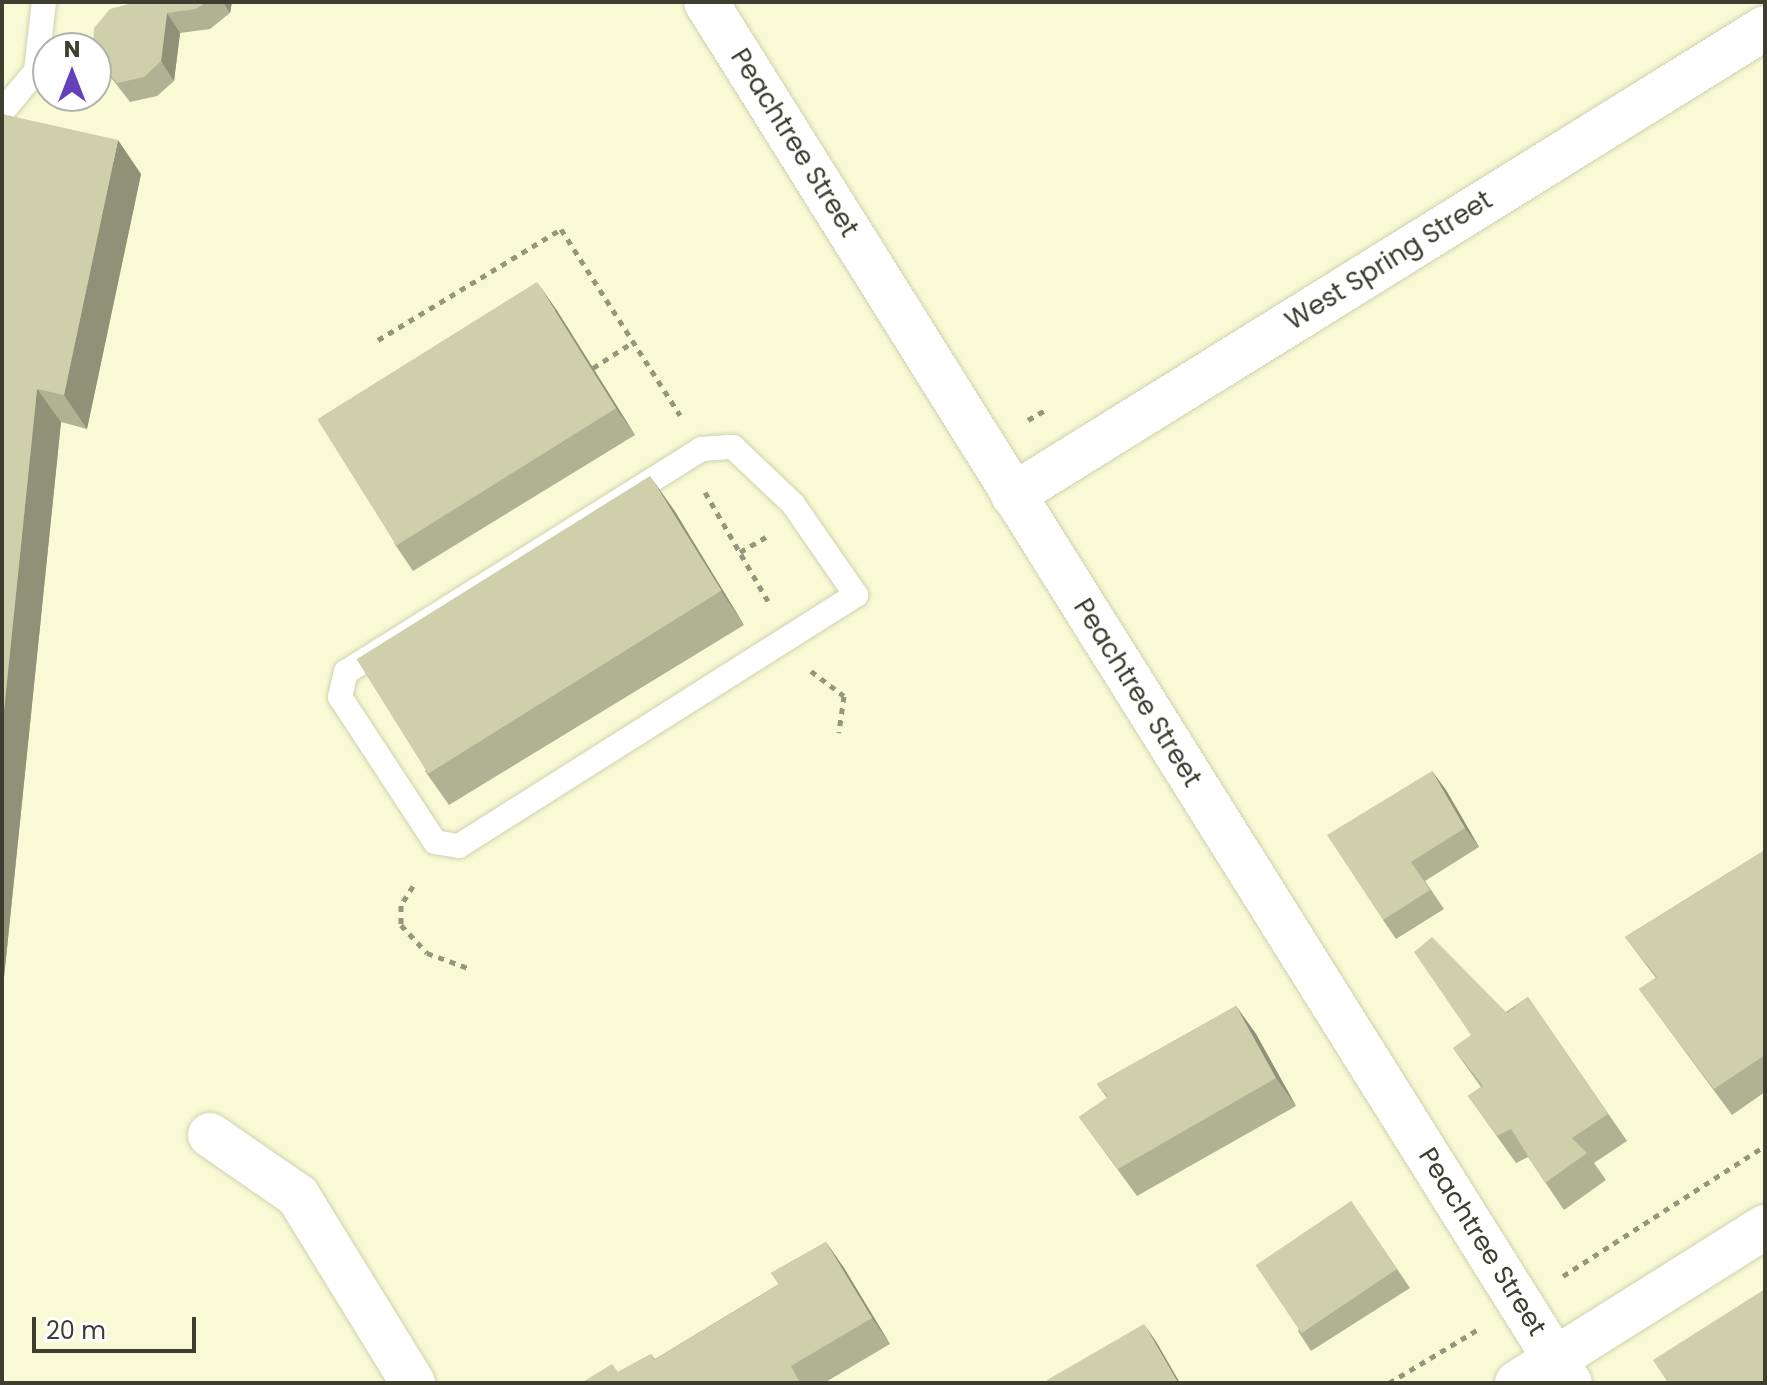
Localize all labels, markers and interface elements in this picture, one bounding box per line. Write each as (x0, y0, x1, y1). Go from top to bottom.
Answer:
north arrow (32, 32, 112, 112)
text: N (64, 34, 80, 65)
street label: Peachtree Street (724, 43, 864, 243)
street label: West Spring Street (1280, 185, 1498, 337)
street label: Peachtree Street (1067, 593, 1207, 793)
street label: Peachtree Street (1412, 1142, 1552, 1342)
scale bar (36, 1301, 200, 1351)
text: 20 m (46, 1314, 106, 1347)

